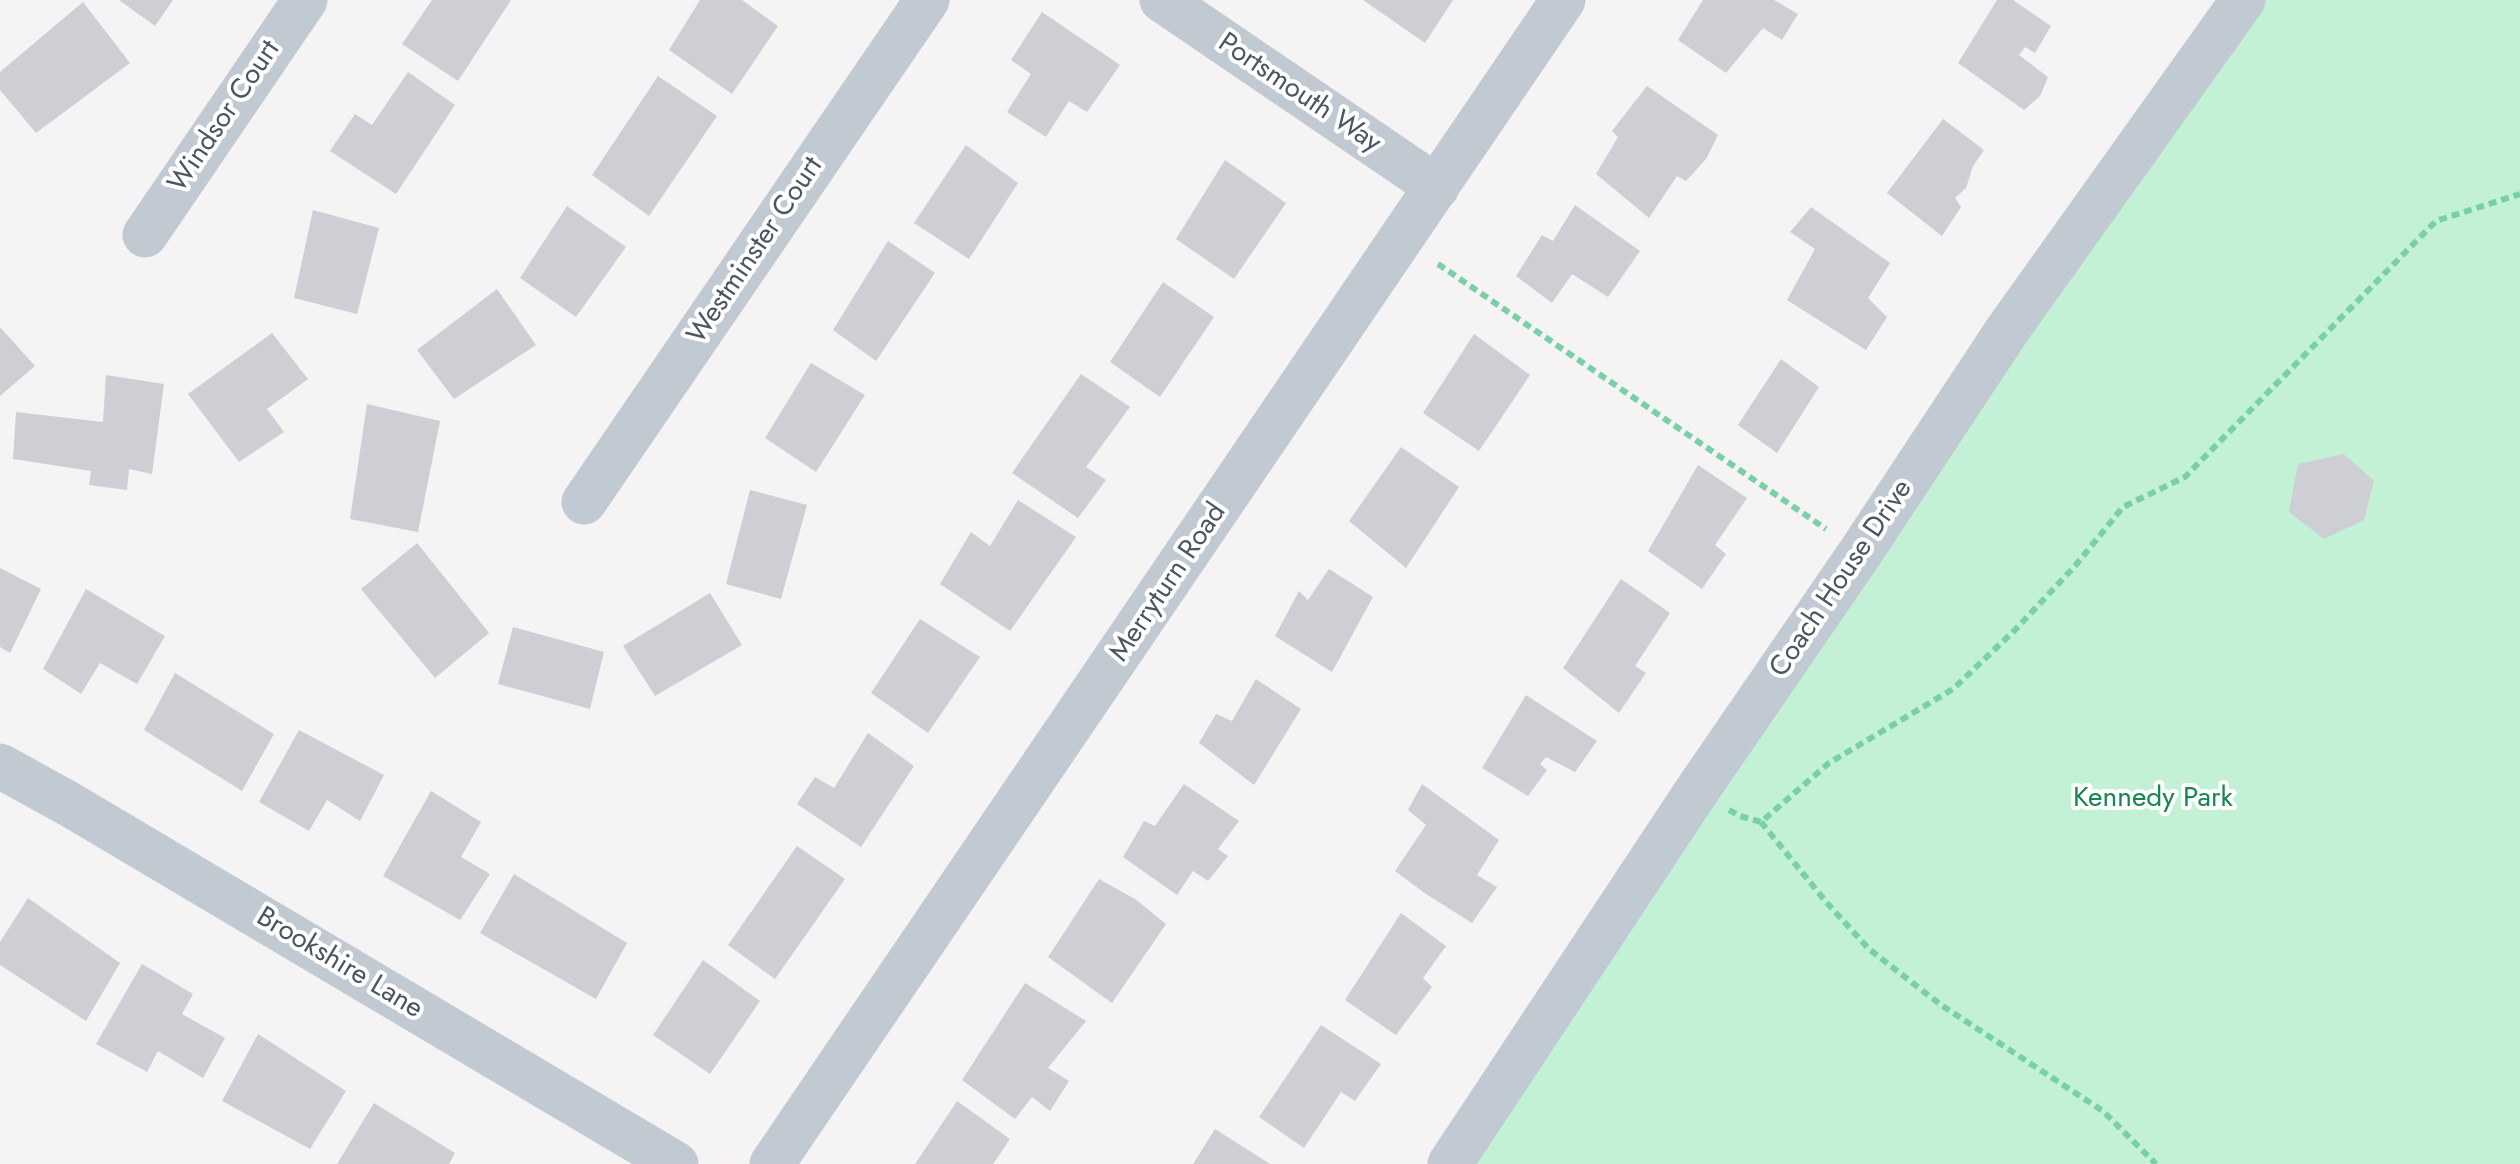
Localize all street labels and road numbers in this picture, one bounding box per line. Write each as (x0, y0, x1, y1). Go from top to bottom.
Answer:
street label: Portsmouth Way (1211, 27, 1387, 161)
street label: Windsor Court (162, 35, 288, 199)
street label: Westminster Court (681, 151, 831, 351)
street label: Coach House Drive (1764, 474, 1920, 684)
street label: Merryturn Road (1104, 497, 1234, 669)
street label: Brookshire Lane (250, 901, 428, 1027)

